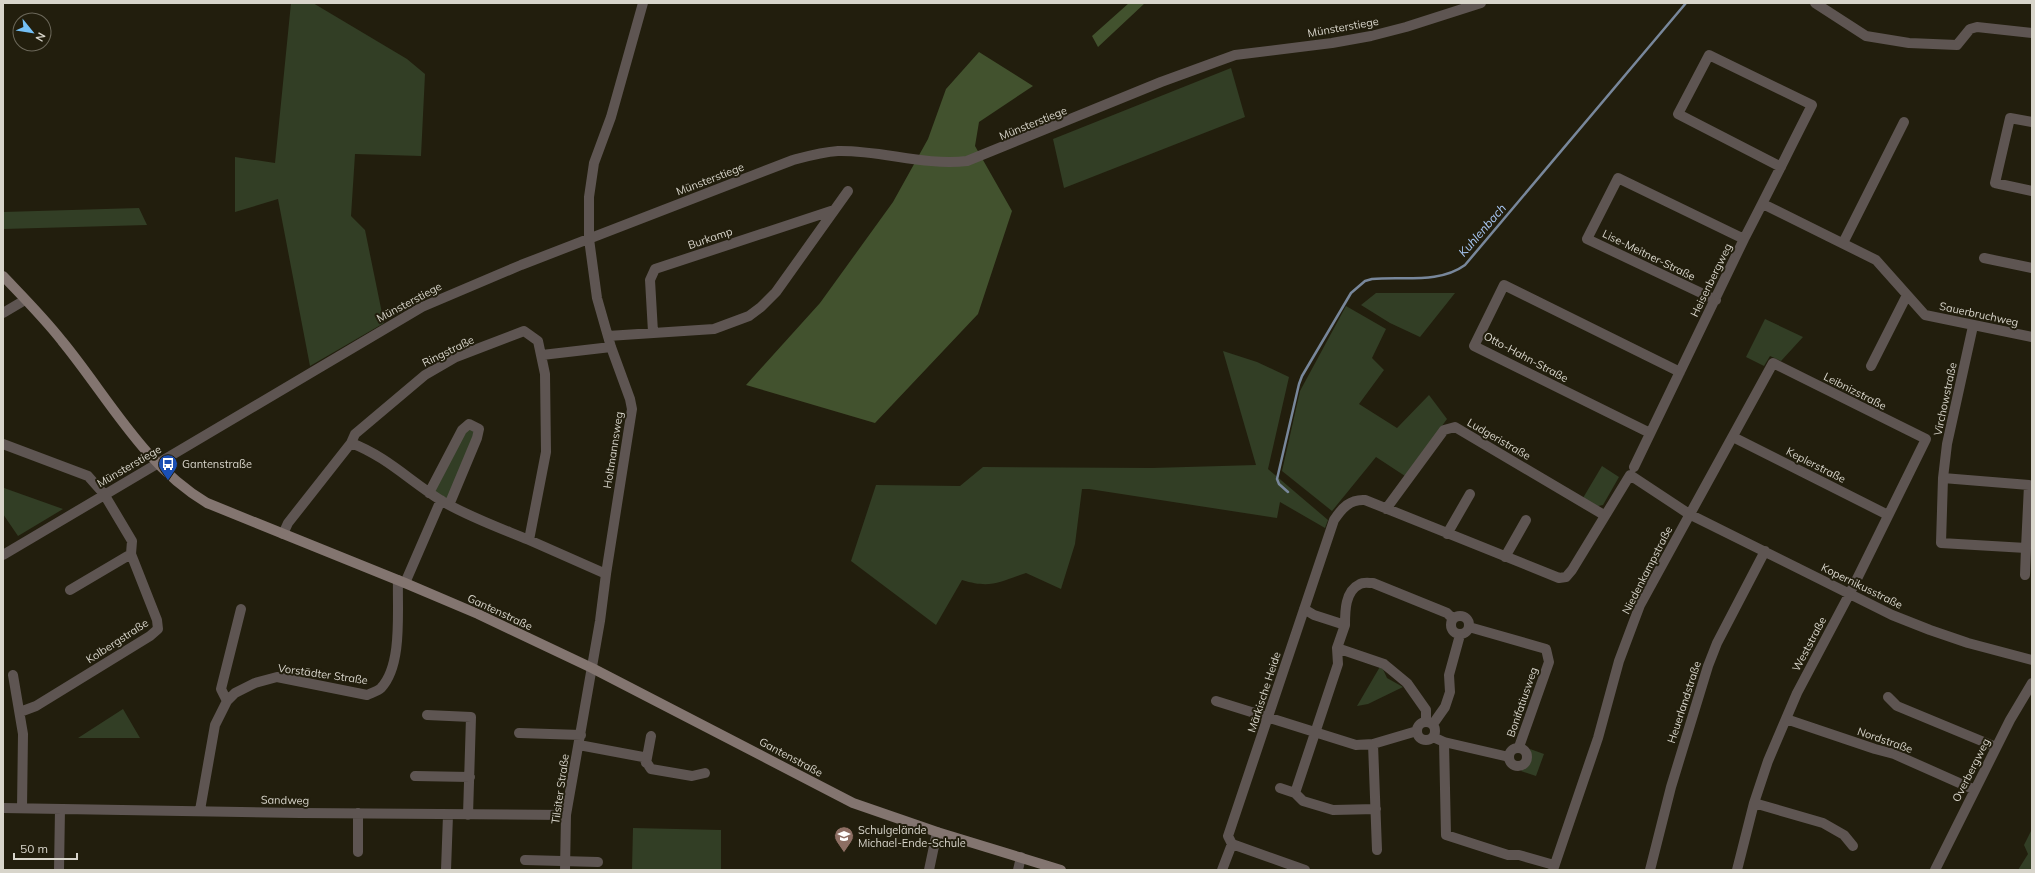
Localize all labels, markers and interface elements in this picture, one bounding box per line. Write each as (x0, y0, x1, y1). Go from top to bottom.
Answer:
north arrow (12, 12, 52, 52)
street label: Münsterstiege (1306, 14, 1380, 40)
text: N (33, 30, 49, 44)
street label: Münsterstiege (997, 103, 1069, 143)
street label: Münsterstiege (674, 160, 746, 198)
water label: Kuhlenbach (1455, 200, 1509, 260)
street label: Burkamp (686, 224, 735, 252)
street label: Lise-Meitner-Straße (1600, 226, 1698, 284)
street label: Heisenbergweg (1687, 241, 1735, 319)
street label: Münsterstiege (374, 279, 444, 325)
street label: Sauerbruchweg (1938, 299, 2020, 329)
street label: Otto-Hahn-Straße (1481, 329, 1571, 385)
street label: Ringstraße (420, 332, 476, 370)
street label: Virchowstraße (1930, 361, 1960, 437)
street label: Leibnizstraße (1821, 369, 1889, 413)
street label: Holtmannsweg (600, 411, 626, 489)
street label: Ludgeristraße (1465, 415, 1533, 463)
street label: Münsterstiege (94, 442, 164, 490)
street label: Keplerstraße (1784, 444, 1848, 486)
bus stop icon: Gantenstraße (157, 453, 179, 481)
place label: Gantenstraße (182, 457, 252, 471)
street label: Niedenkampstraße (1619, 524, 1675, 616)
street label: Kopernikusstraße (1819, 560, 1905, 612)
street label: Gantenstraße (465, 591, 535, 633)
street label: Weststraße (1789, 614, 1829, 674)
street label: Kolbergstraße (83, 616, 151, 666)
street label: Märkische Heide (1244, 650, 1284, 734)
street label: Heuerlandstraße (1664, 659, 1704, 745)
street label: Vorstädter Straße (277, 661, 369, 687)
street label: Bonifatiusweg (1503, 665, 1541, 739)
street label: Nordstraße (1855, 724, 1915, 756)
street label: Gantenstraße (757, 734, 825, 780)
street label: Overbergweg (1949, 736, 1993, 804)
street label: Tilsiter Straße (548, 753, 572, 825)
street label: Sandweg (261, 793, 309, 807)
place label: Schulgelände Michael-Ende-Schule (858, 823, 966, 850)
school or university icon: Schulgelände Michael-Ende-Schule (833, 825, 855, 853)
scale bar (14, 835, 77, 861)
text: 50 m (20, 841, 48, 856)

